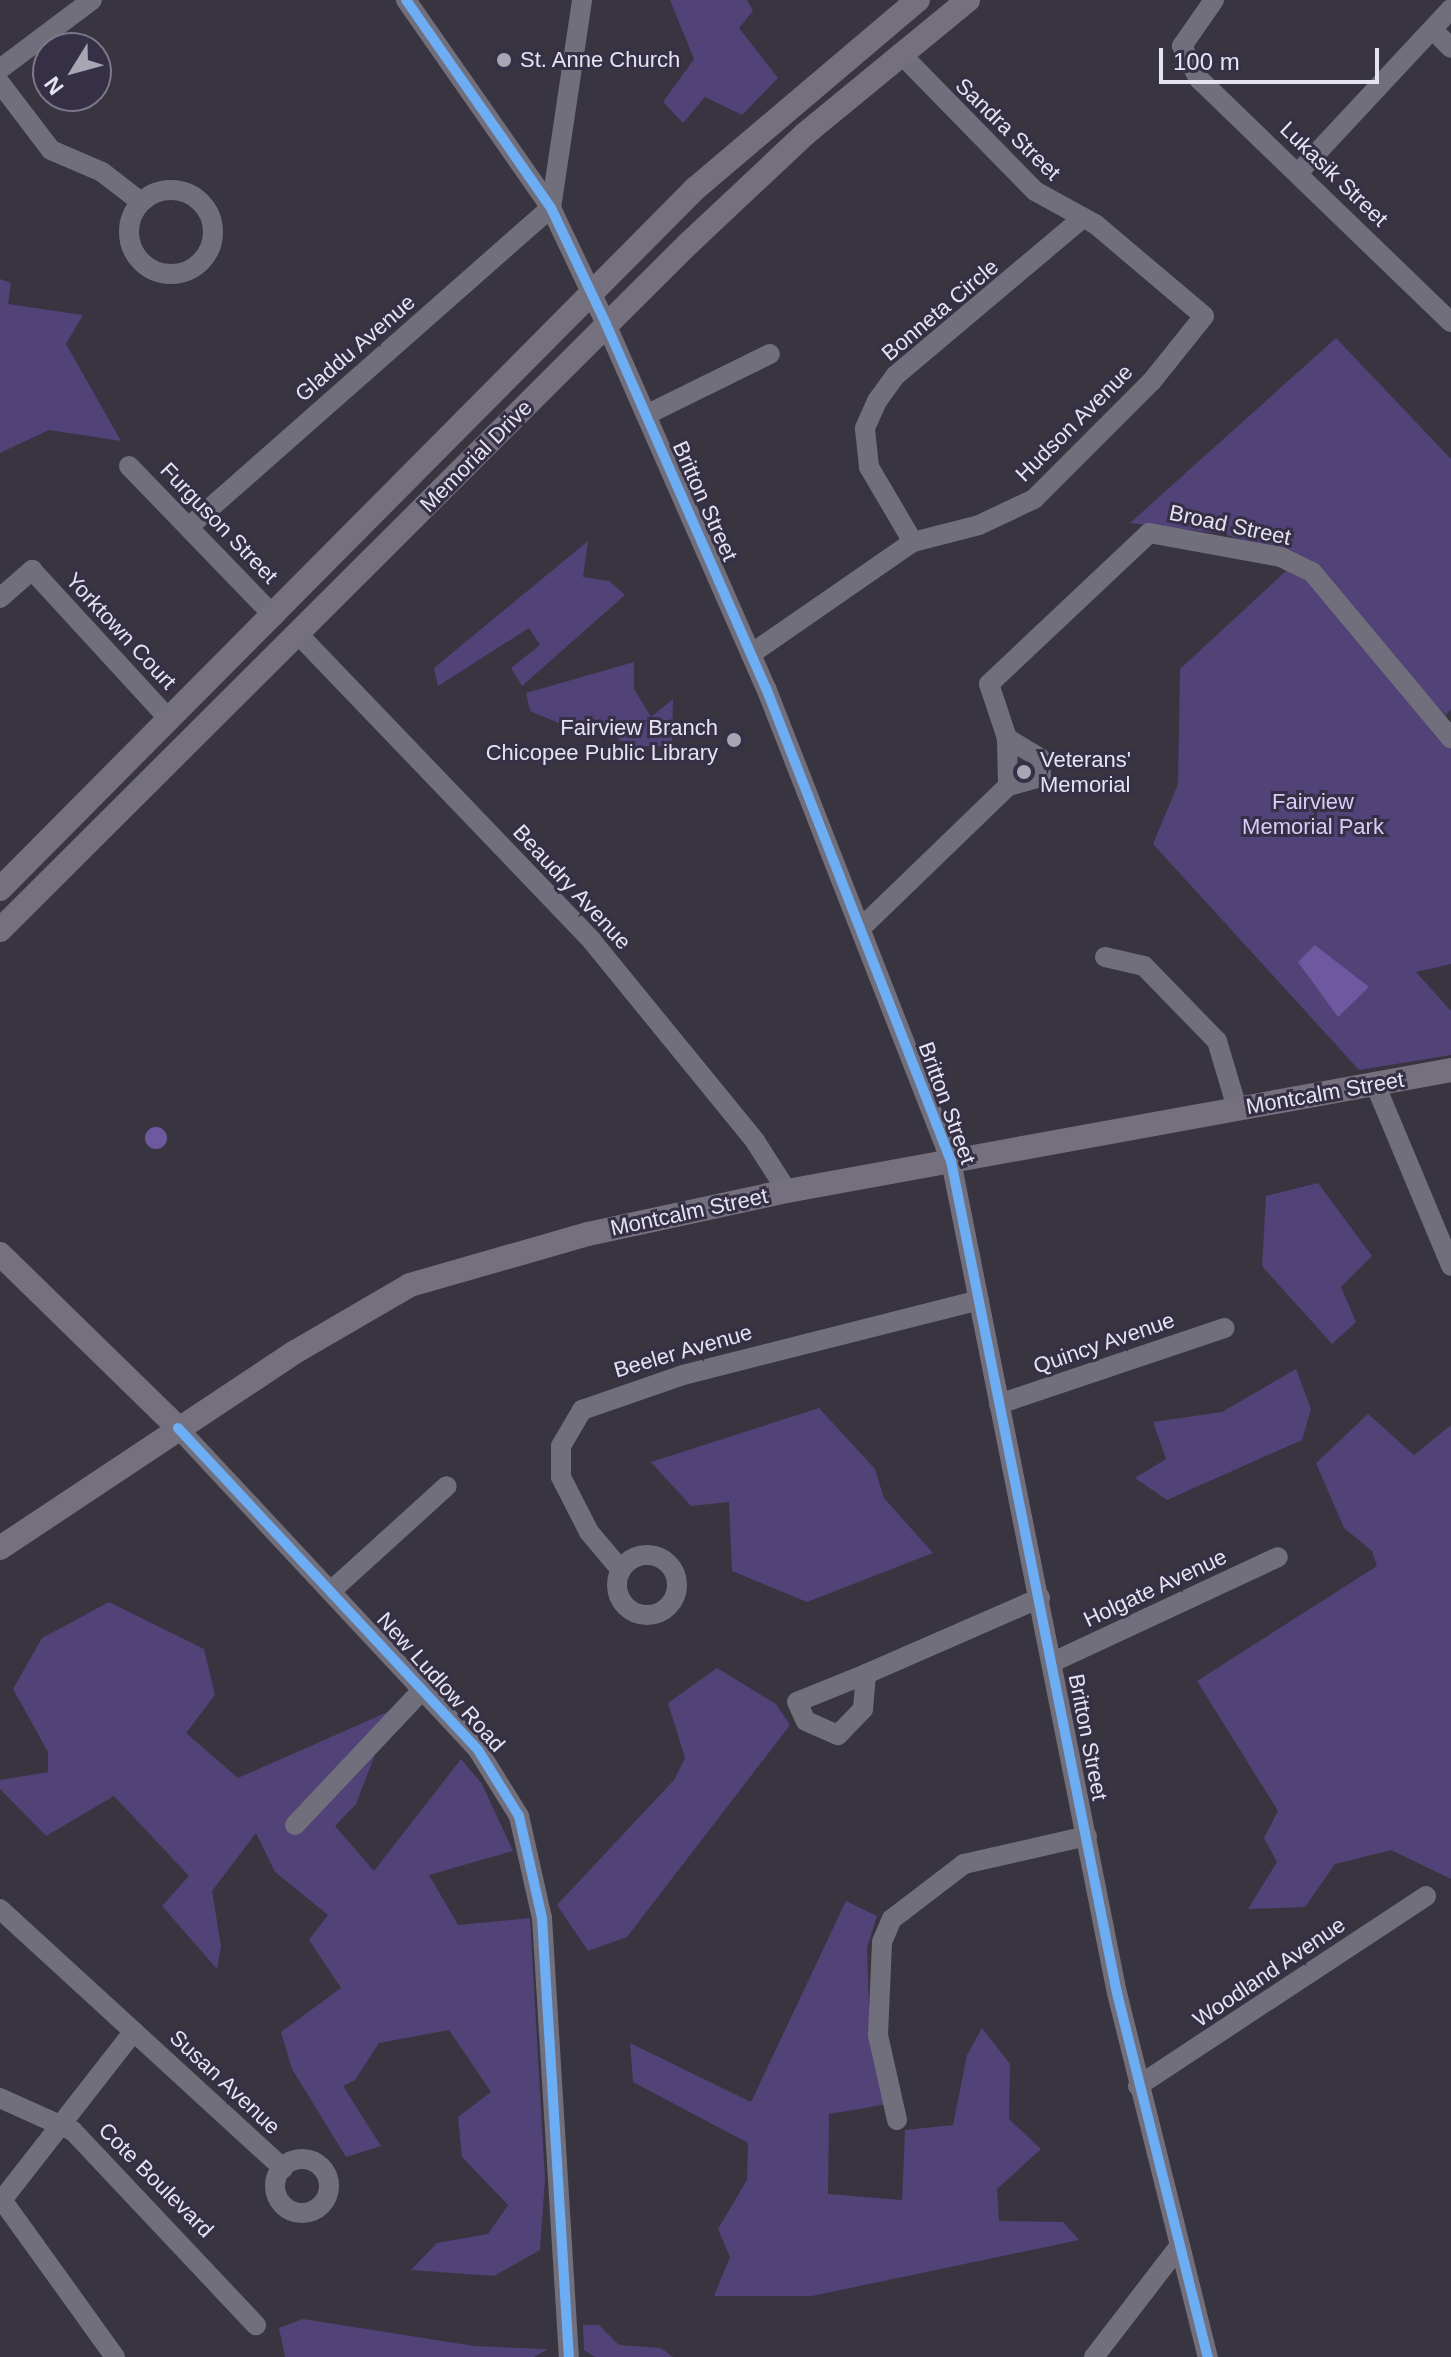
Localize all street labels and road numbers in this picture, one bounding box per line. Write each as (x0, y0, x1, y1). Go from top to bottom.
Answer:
street label: Sandra Street (950, 72, 1066, 186)
street label: Lukasik Street (1275, 116, 1393, 232)
street label: Bonneta Circle (876, 254, 1004, 366)
street label: Gladdu Avenue (289, 288, 421, 408)
street label: Hudson Avenue (1009, 358, 1139, 488)
street label: Memorial Drive (414, 394, 538, 518)
street label: Britton Street (667, 437, 743, 565)
street label: Furguson Street (155, 457, 283, 589)
street label: Broad Street (1167, 499, 1293, 551)
street label: Yorktown Court (60, 567, 182, 695)
street label: Beaudry Avenue (507, 819, 637, 955)
street label: Britton Street (913, 1038, 981, 1168)
street label: Montcalm Street (1244, 1066, 1406, 1120)
street label: Montcalm Street (608, 1182, 770, 1242)
street label: Quincy Avenue (1029, 1306, 1179, 1380)
street label: Beeler Avenue (610, 1318, 756, 1384)
street label: Holgate Avenue (1079, 1543, 1231, 1633)
street label: New Ludlow Road (371, 1607, 511, 1757)
street label: Britton Street (1063, 1671, 1113, 1803)
street label: Woodland Avenue (1187, 1911, 1351, 2033)
street label: Susan Avenue (164, 2024, 286, 2140)
street label: Cote Boulevard (93, 2117, 219, 2243)

